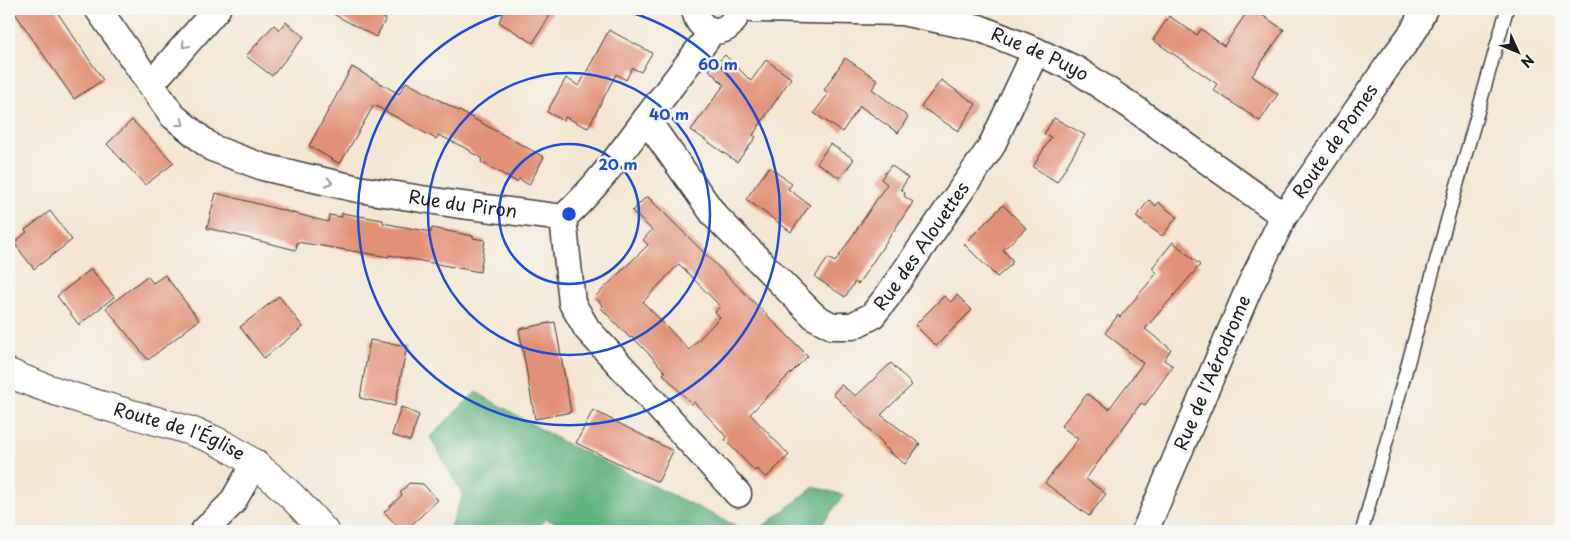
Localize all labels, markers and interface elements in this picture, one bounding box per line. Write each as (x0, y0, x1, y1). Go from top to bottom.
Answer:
street label: Rue de Puyo (988, 19, 1095, 87)
north arrow (1492, 28, 1542, 78)
one-way arrow (182, 40, 191, 49)
text: N (1516, 50, 1539, 73)
text: 60 m (698, 52, 738, 75)
street label: Route de Pomes (1285, 78, 1384, 203)
text: 40 m (649, 102, 689, 125)
one-way arrow (175, 117, 184, 125)
text: 20 m (599, 152, 637, 175)
one-way arrow (325, 176, 334, 187)
street label: Rue des Alouettes (866, 176, 975, 316)
street label: Rue du Piron (407, 182, 519, 224)
centre of rings (560, 205, 578, 223)
street label: Rue de l'Aérodrome (1166, 290, 1256, 454)
street label: Route de l'Église (111, 394, 251, 466)

